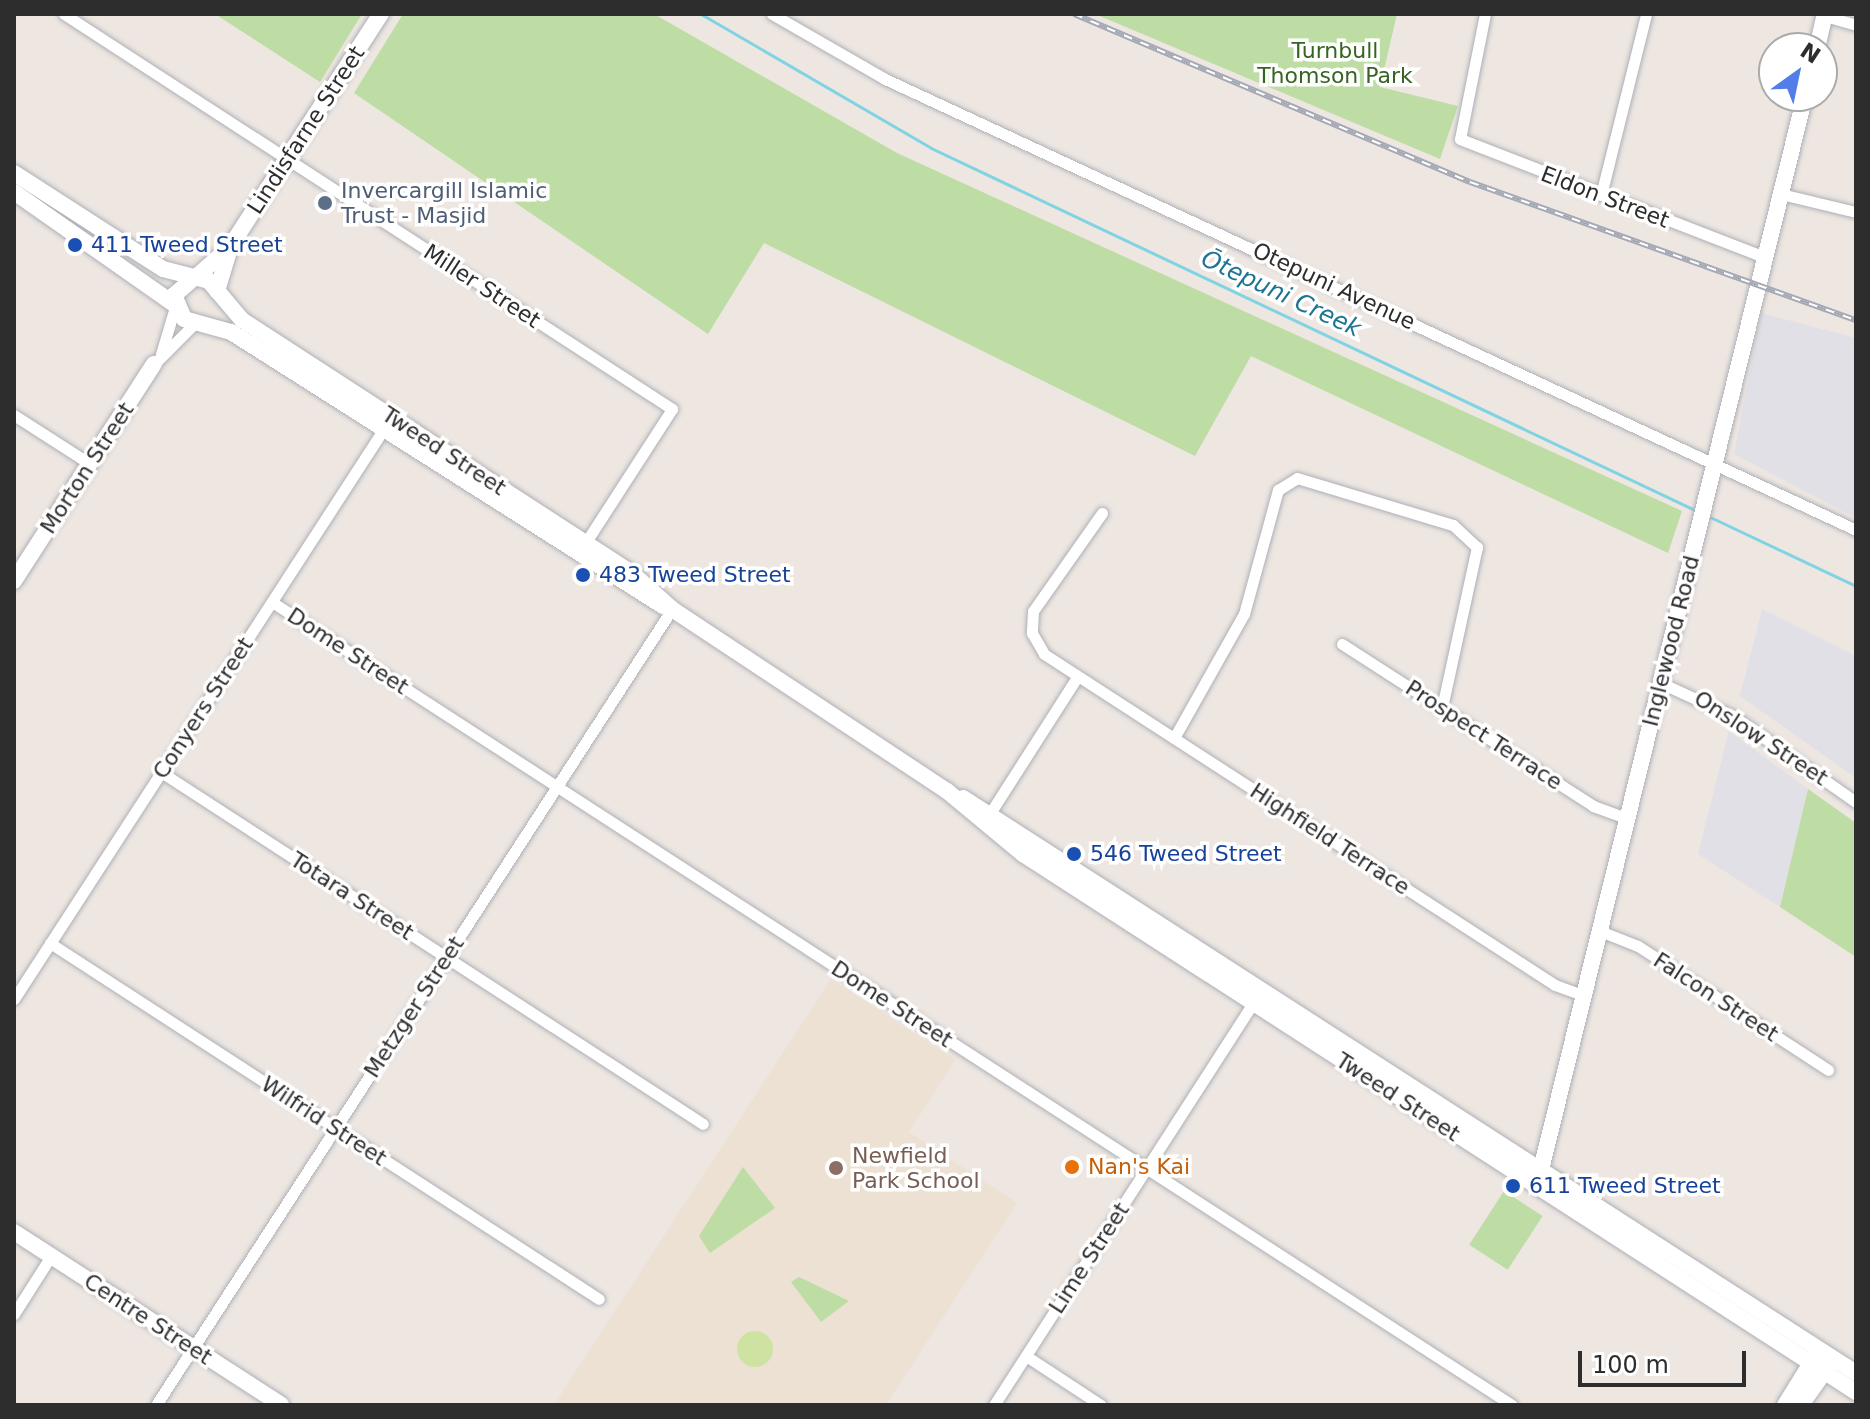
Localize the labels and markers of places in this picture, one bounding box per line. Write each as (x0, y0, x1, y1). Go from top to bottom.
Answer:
place label: Invercargill Islamic Trust - Masjid (341, 177, 547, 228)
marker: Invercargill Islamic Trust - Masjid (316, 194, 334, 212)
place label: 411 Tweed Street (91, 232, 283, 258)
marker: 411 Tweed Street (66, 236, 84, 254)
place label: 483 Tweed Street (599, 562, 791, 588)
marker: 483 Tweed Street (574, 566, 592, 584)
place label: 546 Tweed Street (1090, 841, 1282, 867)
marker: 546 Tweed Street (1065, 845, 1083, 863)
place label: Newfield Park School (852, 1142, 980, 1194)
place label: Nan's Kai (1088, 1154, 1190, 1180)
marker: Nan's Kai (1063, 1158, 1081, 1176)
marker: Newfield Park School (827, 1159, 845, 1177)
place label: 611 Tweed Street (1529, 1173, 1721, 1199)
marker: 611 Tweed Street (1504, 1177, 1522, 1195)

